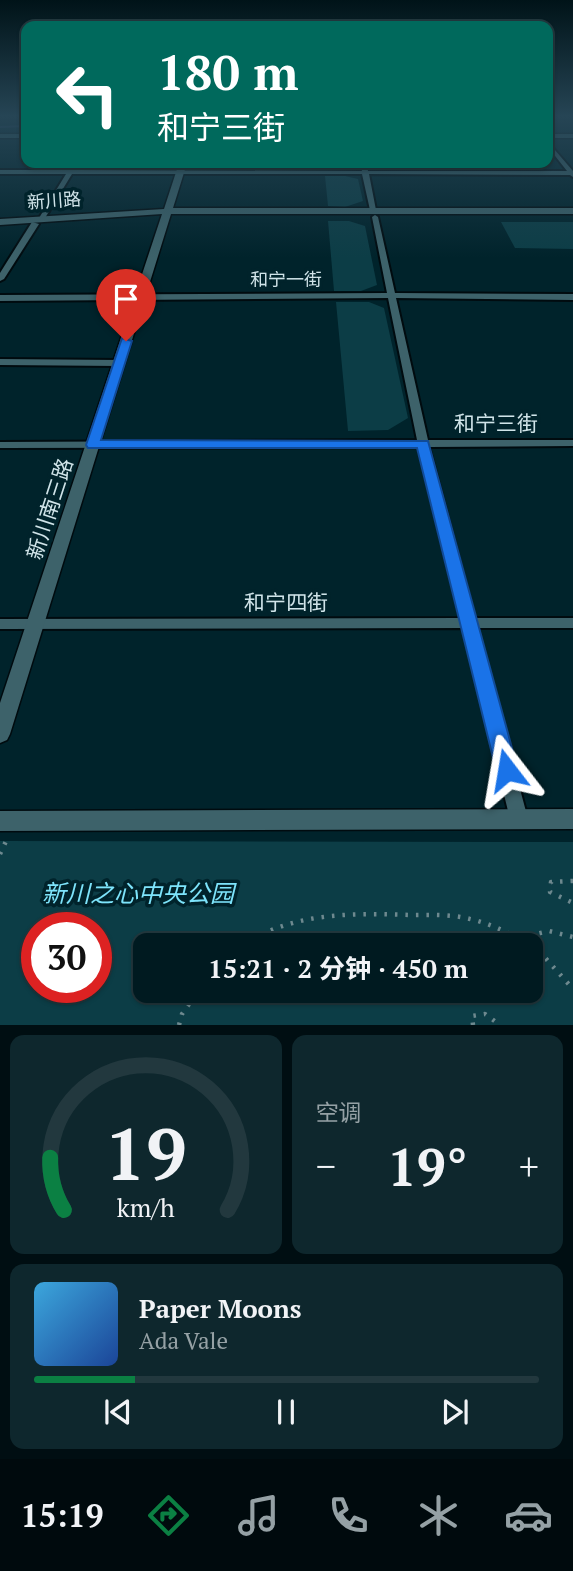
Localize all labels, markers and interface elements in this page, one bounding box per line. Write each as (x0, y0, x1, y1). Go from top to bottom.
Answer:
text: 180 m (157, 39, 299, 104)
icon: left (42, 49, 133, 140)
text: 和宁三街 (157, 106, 285, 148)
street label: 新川路 (26, 186, 82, 214)
street label: 和宁一街 (250, 267, 322, 291)
pin (96, 269, 156, 341)
icon: arrive (107, 280, 145, 318)
street label: 和宁三街 (454, 409, 538, 437)
street label: 新川南三路 (20, 454, 79, 563)
street label: 和宁四街 (244, 588, 328, 616)
position arrow (470, 733, 544, 807)
park label: 新川之心中央公园 (42, 877, 237, 909)
speed limit sign: 30 (21, 912, 112, 1003)
text: 15:21 · 2 分钟 · 450 m (208, 951, 468, 985)
text: 空调 (316, 1097, 362, 1128)
text: 19 (105, 1105, 187, 1202)
text: 19° (387, 1132, 467, 1201)
text: − (316, 1141, 336, 1191)
text: + (519, 1141, 539, 1191)
text: km/h (117, 1191, 175, 1224)
text: Paper Moons (139, 1291, 302, 1325)
text: Ada Vale (139, 1325, 228, 1356)
icon: previous (99, 1393, 137, 1431)
icon: pause (267, 1393, 305, 1431)
icon: next (436, 1393, 474, 1431)
icon: directions (144, 1491, 193, 1540)
icon: music (234, 1491, 283, 1540)
icon: phone (324, 1491, 373, 1540)
icon: climate (414, 1491, 463, 1540)
icon: car (504, 1491, 553, 1540)
text: 15:19 (20, 1494, 104, 1536)

